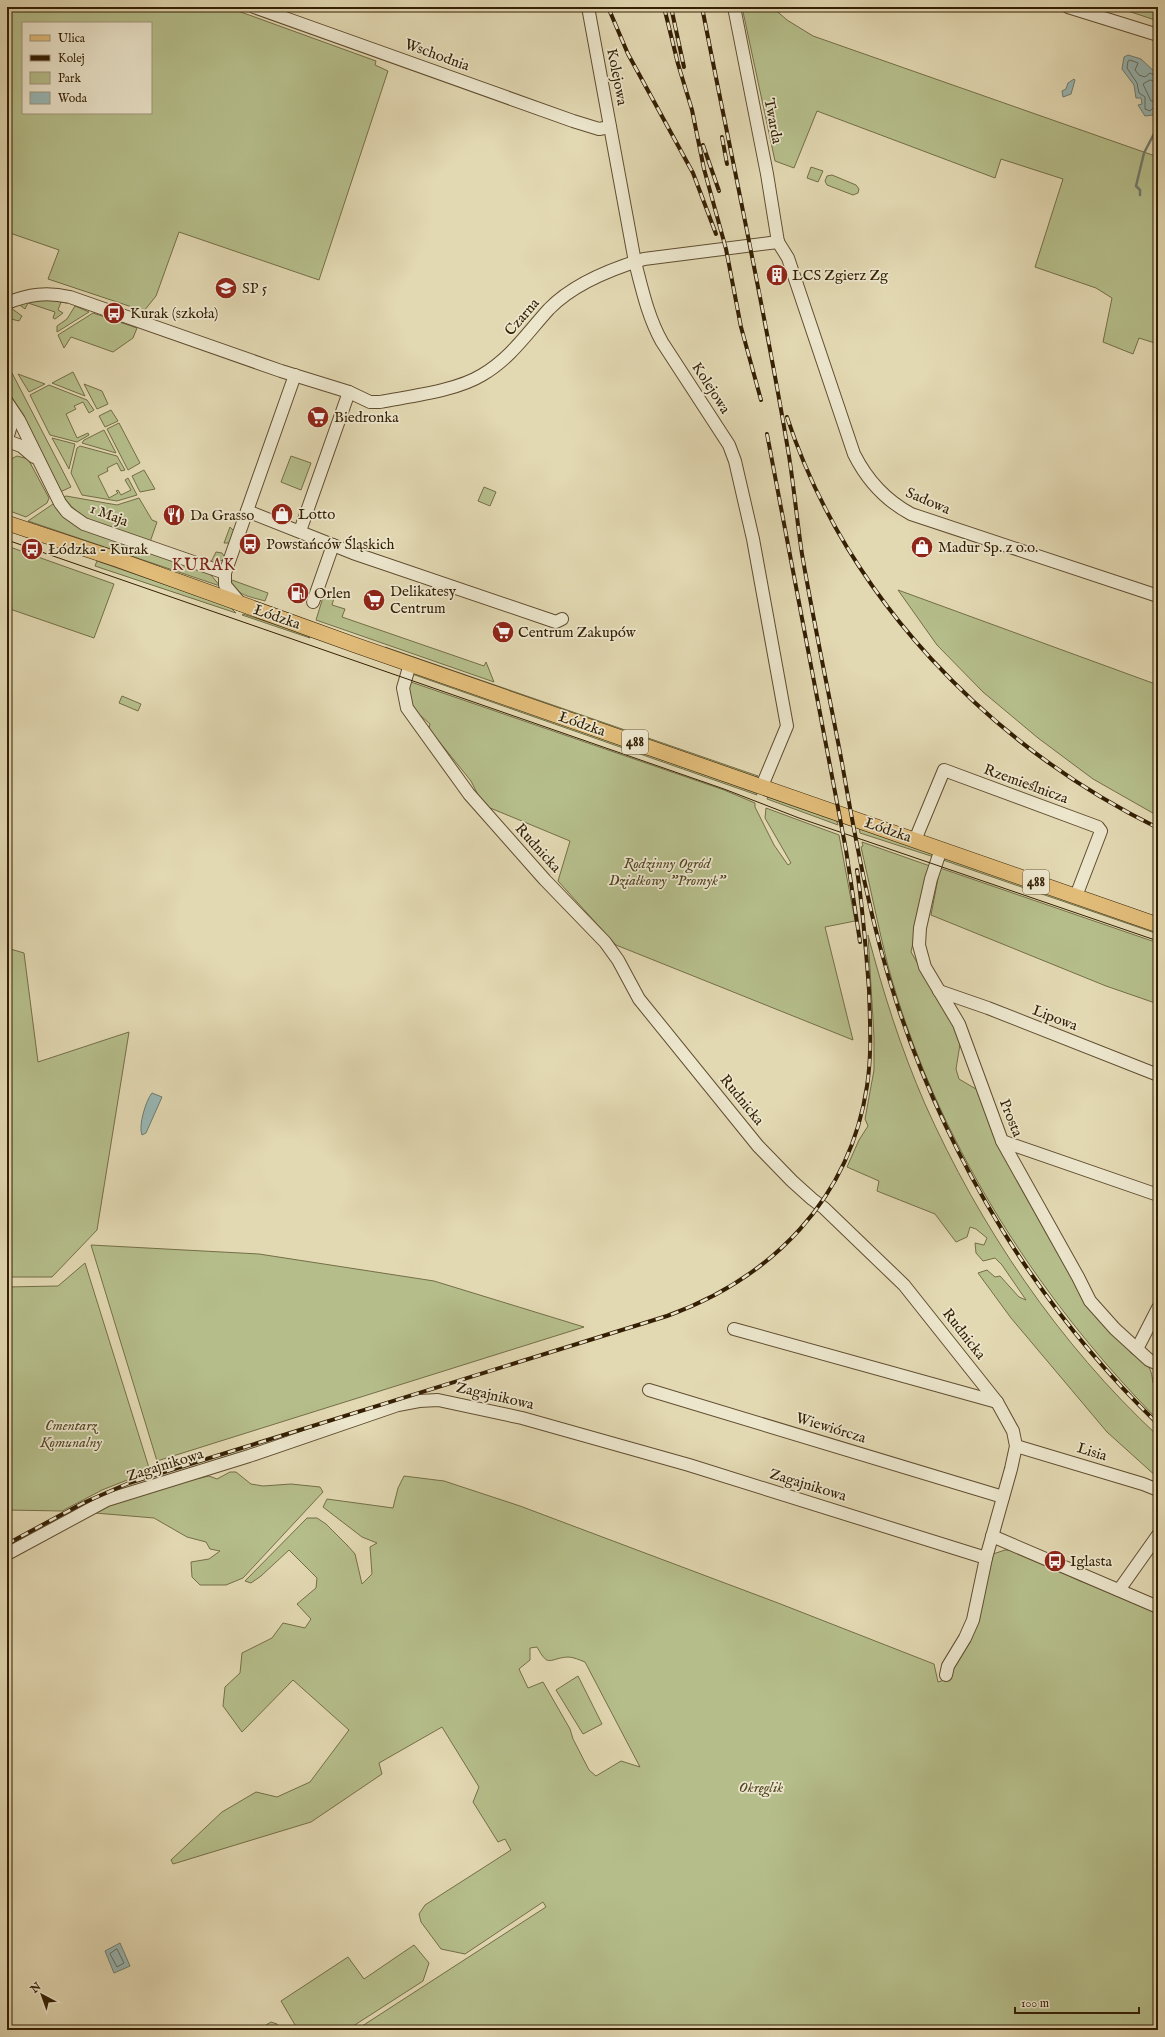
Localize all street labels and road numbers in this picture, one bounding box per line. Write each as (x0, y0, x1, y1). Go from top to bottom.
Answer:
street label: Wschodnia (402, 34, 473, 76)
street label: Kolejowa (602, 47, 632, 108)
street label: Twarda (759, 97, 787, 146)
street label: Czarna (500, 294, 544, 340)
street label: Kolejowa (687, 359, 735, 418)
street label: Sadowa (903, 483, 954, 519)
street label: 1 Maja (87, 499, 131, 531)
street label: Łódzka (251, 600, 303, 634)
street label: Łódzka (556, 707, 608, 741)
road number: 488 (622, 730, 648, 754)
street label: Rzemieślnicza (981, 760, 1071, 808)
street label: Łódzka (862, 813, 914, 847)
street label: Rudnicka (511, 819, 565, 877)
road number: 488 (1023, 870, 1049, 894)
street label: Lipowa (1030, 1001, 1081, 1035)
street label: Rudnicka (716, 1071, 769, 1130)
street label: Prosta (995, 1096, 1027, 1140)
street label: Rudnicka (938, 1305, 990, 1364)
street label: Zagajnikowa (454, 1378, 536, 1414)
street label: Wiewiórcza (794, 1408, 869, 1448)
street label: Lisia (1075, 1438, 1110, 1466)
street label: Zagajnikowa (124, 1444, 206, 1486)
street label: Zagajnikowa (767, 1464, 849, 1506)

